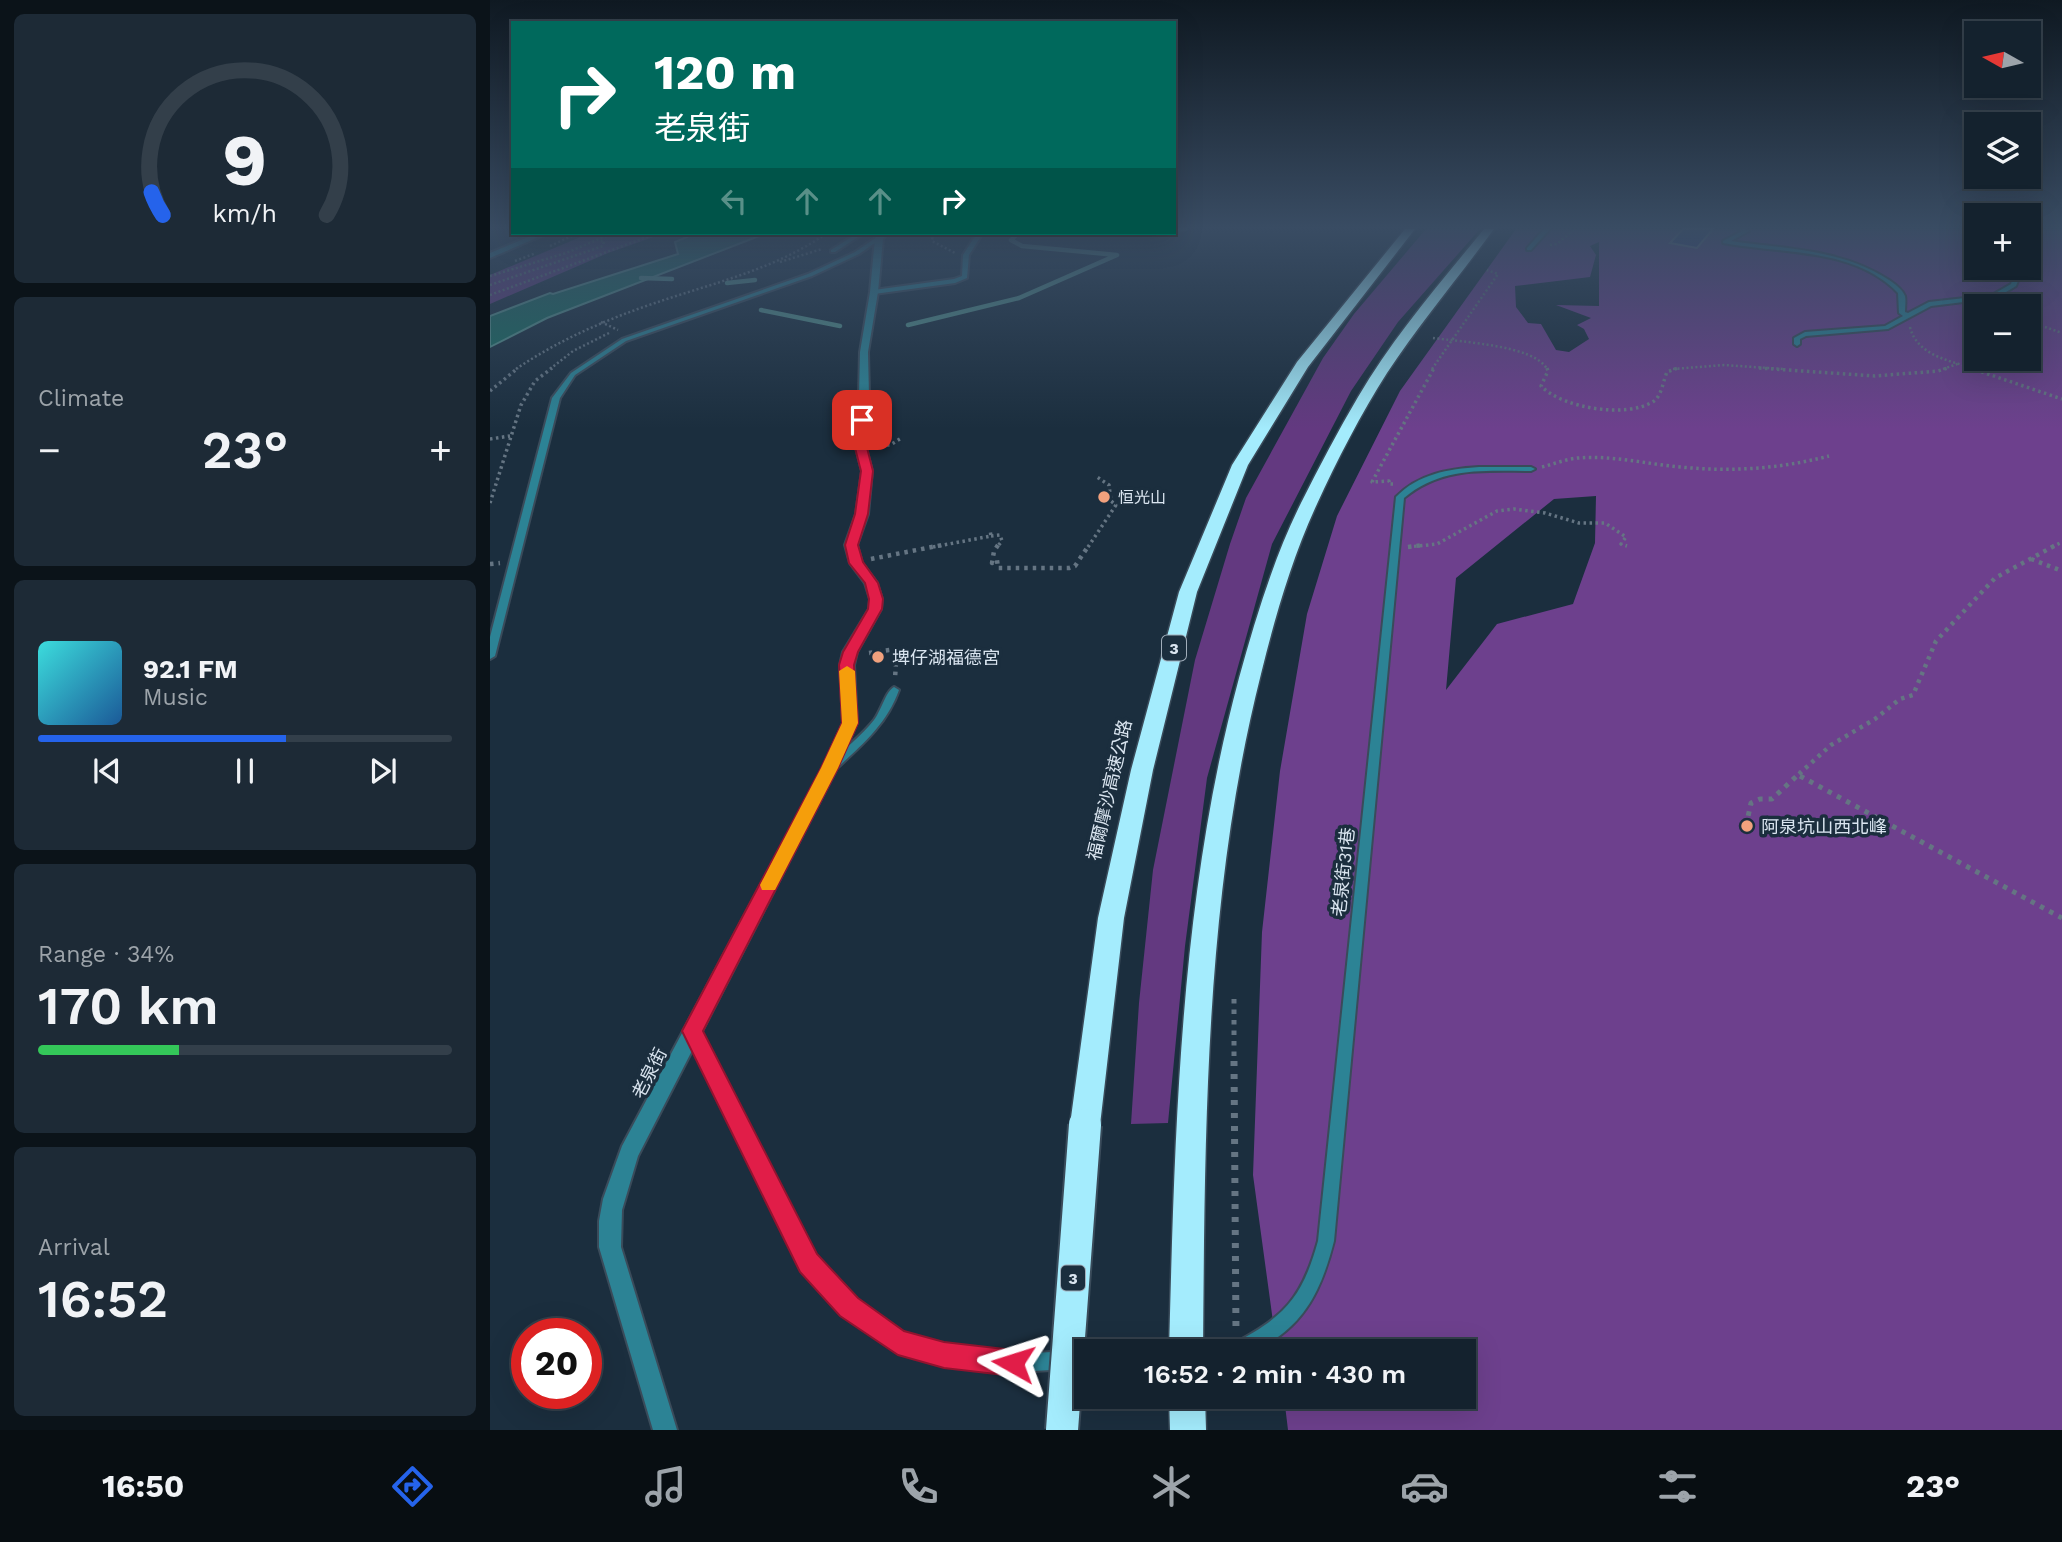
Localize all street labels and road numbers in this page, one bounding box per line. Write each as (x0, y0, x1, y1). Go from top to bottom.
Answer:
road number: 3 (1162, 636, 1186, 660)
street label: 福爾摩沙高速公路 (1083, 717, 1135, 863)
street label: 老泉街31巷 (1328, 826, 1358, 918)
street label: 老泉街 (627, 1044, 671, 1102)
road number: 3 (1061, 1266, 1085, 1290)

